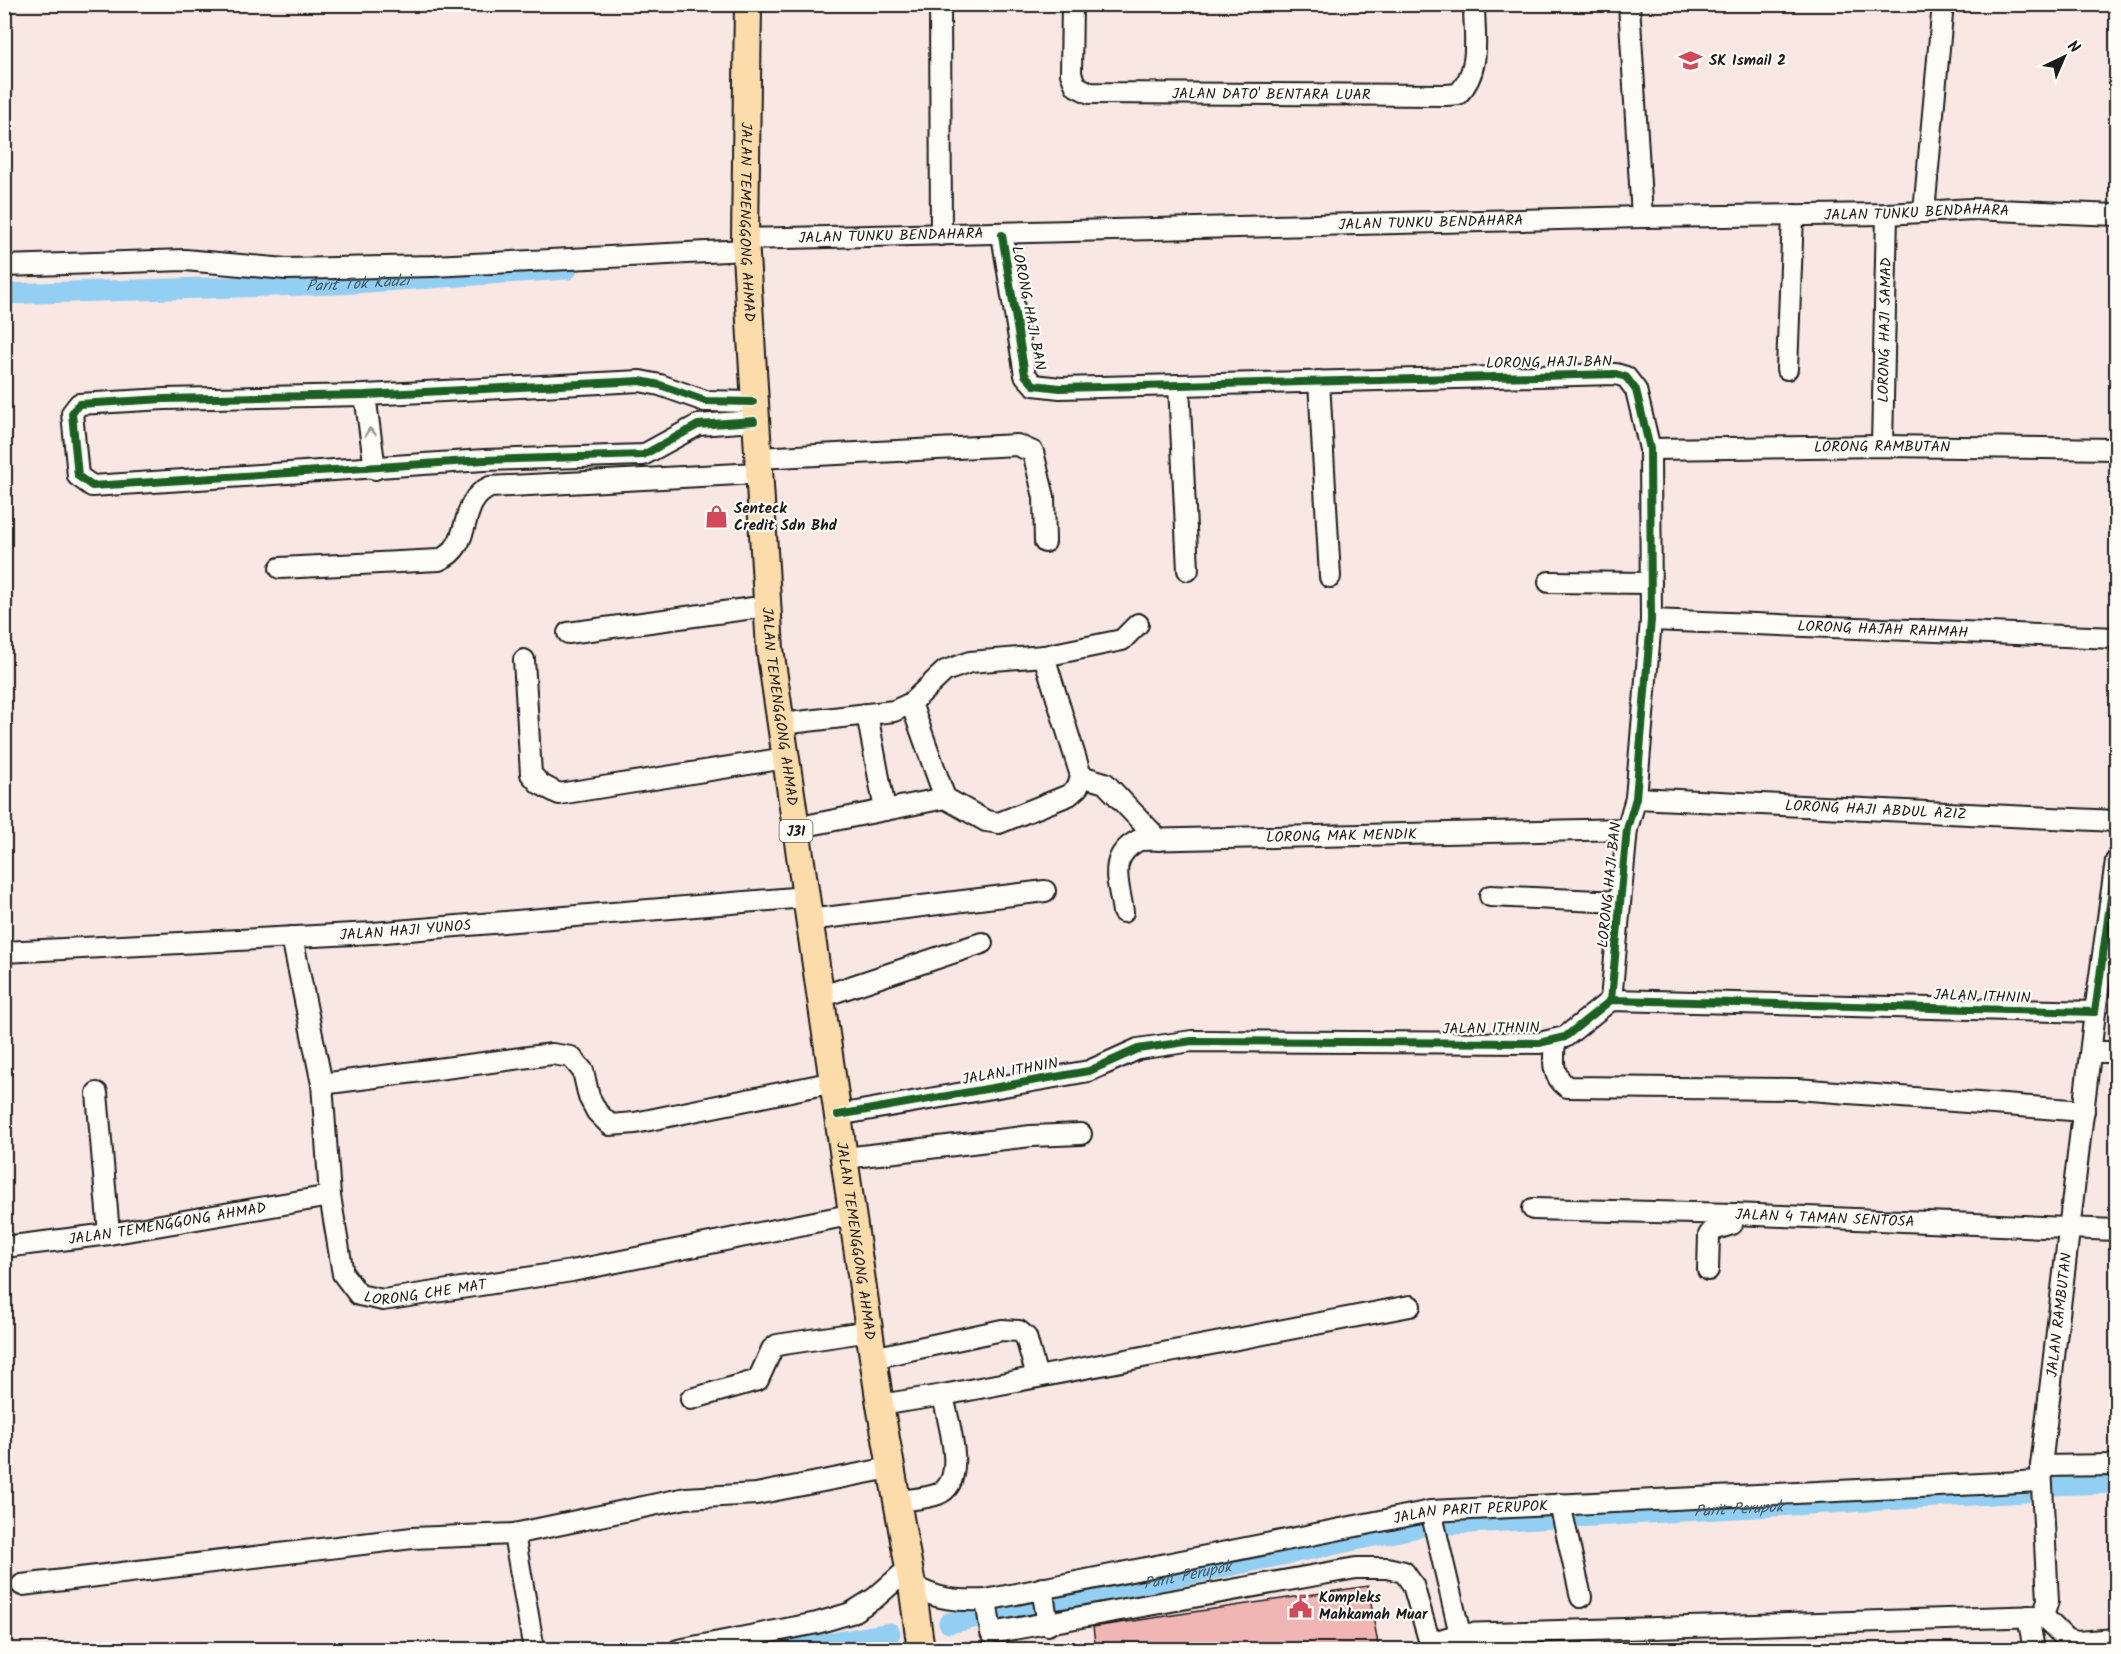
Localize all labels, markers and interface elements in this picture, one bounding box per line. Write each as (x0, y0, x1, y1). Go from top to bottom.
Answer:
north arrow (2034, 27, 2094, 87)
text: N (2061, 35, 2086, 60)
school or university icon: SK Ismail 2 (1678, 47, 1704, 73)
place label: SK Ismail 2 (1709, 49, 1786, 73)
street label: JALAN DATO' BENTARA LUAR (1172, 82, 1371, 108)
street label: JALAN TEMENGGONG AHMAD (732, 122, 761, 323)
street label: JALAN TUNKU BENDAHARA (1824, 198, 2010, 228)
street label: JALAN TUNKU BENDAHARA (1338, 209, 1524, 237)
street label: JALAN TUNKU BENDAHARA (798, 222, 984, 251)
street label: LORONG HAJI BAN (1004, 244, 1052, 373)
street label: LORONG HAJI SAMAD (1872, 257, 1899, 403)
water label: Parit Tok Kadzi (306, 268, 414, 299)
street label: LORONG HAJI BAN (1486, 350, 1612, 376)
one-way arrow (365, 428, 377, 437)
street label: LORONG RAMBUTAN (1814, 435, 1950, 460)
place label: Senteck Credit Sdn Bhd (734, 497, 838, 538)
shop icon: Senteck Credit Sdn Bhd (703, 504, 729, 530)
street label: JALAN TEMENGGONG AHMAD (754, 607, 804, 808)
street label: LORONG HAJAH RAHMAH (1797, 615, 1969, 645)
street label: LORONG HAJI ABDUL AZIZ (1784, 794, 1967, 827)
road number: J31 (780, 820, 812, 842)
street label: LORONG HAJI BAN (1591, 821, 1629, 949)
street label: LORONG MAK MENDIK (1266, 823, 1417, 850)
street label: JALAN HAJI YUNOS (339, 914, 472, 948)
street label: JALAN ITHNIN (1933, 983, 2031, 1011)
street label: JALAN ITHNIN (1442, 1016, 1540, 1042)
street label: JALAN ITHNIN (960, 1052, 1060, 1092)
street label: JALAN TEMENGGONG AHMAD (829, 1140, 881, 1342)
street label: JALAN TEMENGGONG AHMAD (67, 1196, 268, 1252)
street label: JALAN 4 TAMAN SENTOSA (1735, 1203, 1915, 1235)
street label: JALAN RAMBUTAN (2041, 1252, 2079, 1379)
street label: LORONG CHE MAT (362, 1273, 490, 1313)
street label: JALAN PARIT PERUPOK (1391, 1494, 1549, 1531)
water label: Parit Perupok (1693, 1494, 1786, 1524)
water label: Parit Perupok (1141, 1554, 1236, 1597)
place label: Kompleks Mahkamah Muar (1319, 1586, 1428, 1627)
public building icon: Kompleks Mahkamah Muar (1288, 1593, 1314, 1619)

